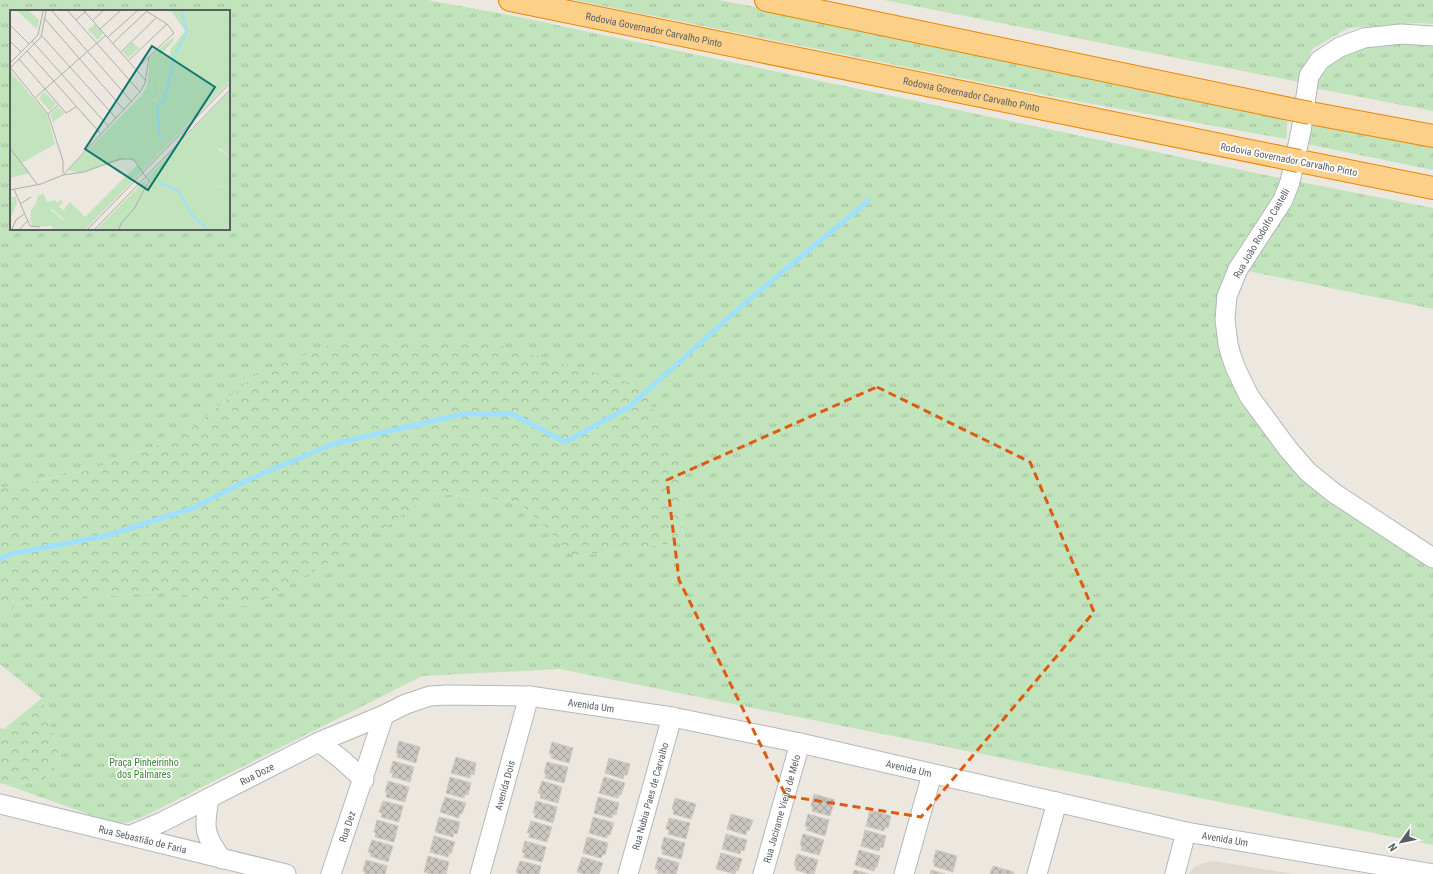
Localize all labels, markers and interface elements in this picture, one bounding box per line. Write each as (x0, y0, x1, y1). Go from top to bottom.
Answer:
inset map (10, 10, 230, 230)
street label: Rodovia Governador Carvalho Pinto (585, 11, 723, 49)
street label: Rodovia Governador Carvalho Pinto (902, 75, 1041, 114)
street label: Rodovia Governador Carvalho Pinto (1220, 141, 1358, 178)
street label: Rua João Rodolfo Castelli (1231, 186, 1292, 280)
street label: Avenida Um (567, 697, 615, 714)
street label: Rua Nubia Paes de Carvalho (630, 741, 671, 851)
street label: Rua Jacirame Vieira de Melo (761, 753, 803, 864)
park label: Praça Pinheirinho dos Palmares (109, 757, 179, 780)
street label: Avenida Um (885, 758, 933, 779)
street label: Avenida Dois (493, 759, 517, 812)
street label: Rua Doze (238, 761, 276, 787)
street label: Rua Dez (337, 810, 358, 844)
north arrow (1381, 822, 1421, 862)
street label: Rua Sebastião de Faria (97, 823, 188, 856)
street label: Avenida Um (1201, 830, 1249, 848)
text: N (1386, 841, 1400, 854)

